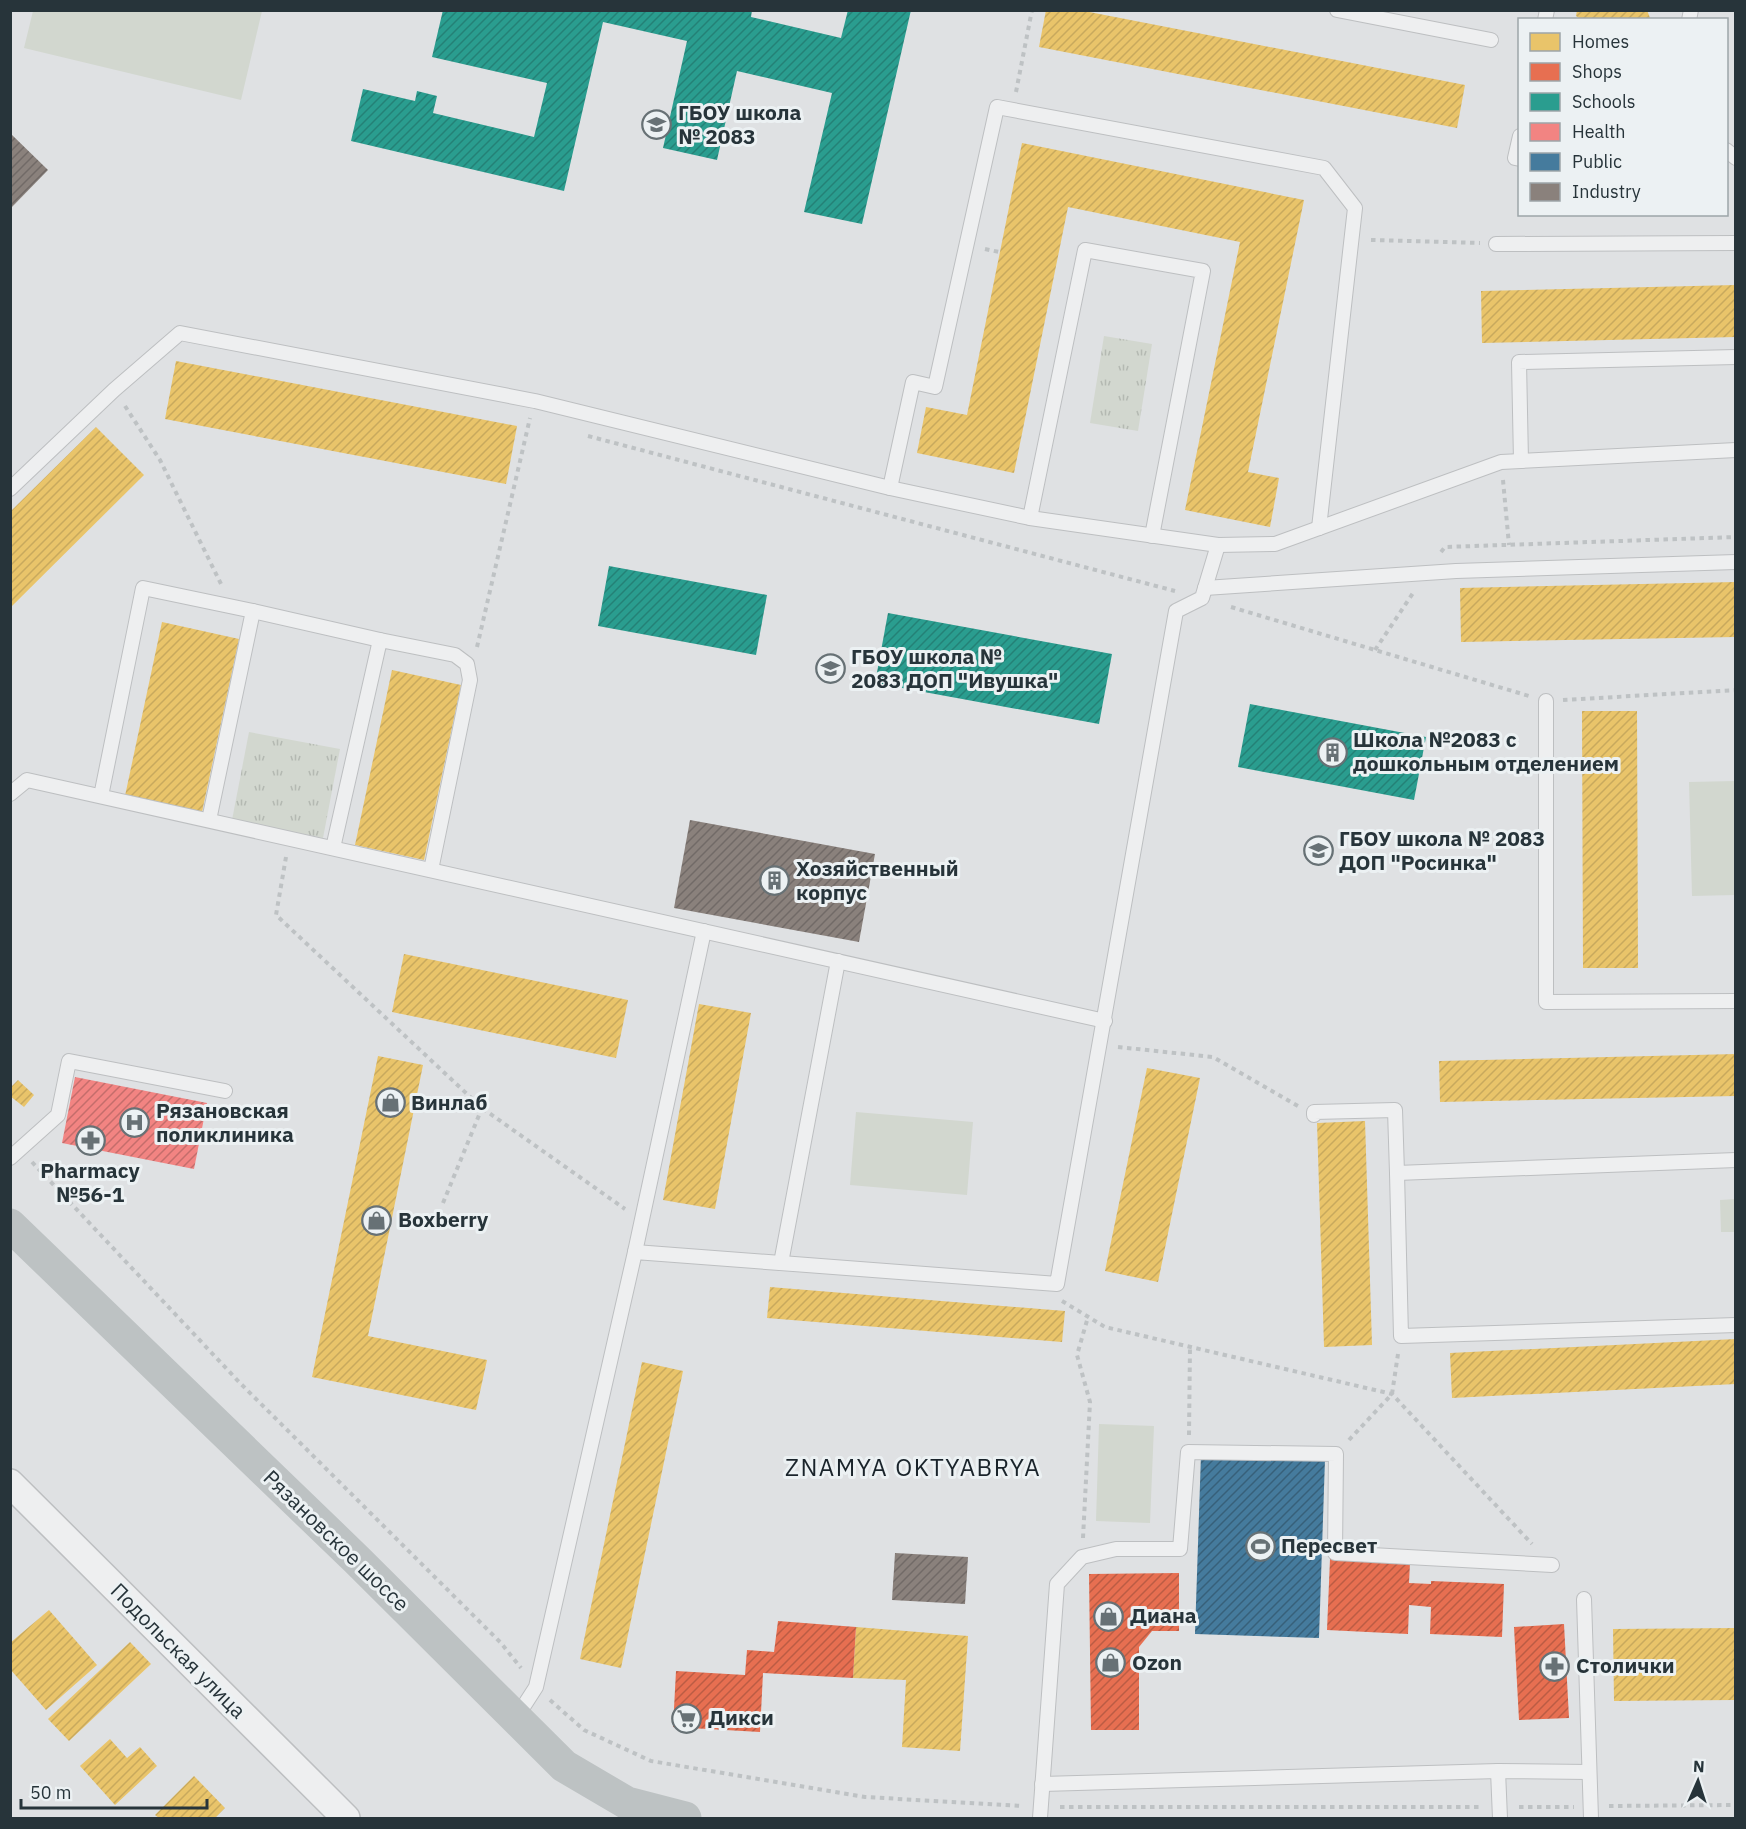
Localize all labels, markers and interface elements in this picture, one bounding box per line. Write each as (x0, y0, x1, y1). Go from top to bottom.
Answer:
legend (1518, 18, 1728, 216)
text: Homes (1572, 30, 1629, 53)
text: Shops (1572, 60, 1622, 83)
text: Schools (1572, 90, 1636, 113)
place label: ГБОУ школа № 2083 (678, 98, 802, 150)
school or university icon: ГБОУ школа № 2083 (641, 109, 673, 141)
text: Health (1572, 120, 1626, 143)
text: Public (1572, 150, 1622, 173)
text: Industry (1572, 180, 1641, 203)
place label: ГБОУ школа № 2083 ДОП "Ивушка" (851, 642, 1058, 694)
school or university icon: ГБОУ школа № 2083 ДОП "Ивушка" (814, 653, 846, 685)
place label: Школа №2083 с дошкольным отделением (1353, 725, 1619, 777)
building icon: Школа №2083 с дошкольным отделением (1316, 736, 1348, 768)
place label: ГБОУ школа № 2083 ДОП "Росинка" (1339, 824, 1545, 876)
school or university icon: ГБОУ школа № 2083 ДОП "Росинка" (1302, 835, 1334, 867)
place label: Хозяйственный корпус (796, 854, 959, 906)
building icon: Хозяйственный корпус (759, 865, 791, 897)
shop icon: Винлаб (374, 1087, 406, 1119)
place label: Винлаб (411, 1088, 487, 1116)
place label: Рязановская поликлиника (156, 1096, 294, 1148)
hospital icon: Рязановская поликлиника (119, 1107, 151, 1139)
pharmacy icon: Pharmacy №56-1 (74, 1124, 106, 1156)
place label: Pharmacy №56-1 (40, 1156, 141, 1208)
shop icon: Boxberry (361, 1204, 393, 1236)
place label: Boxberry (398, 1205, 489, 1233)
district label: ZNAMYA OKTYABRYA (785, 1451, 1041, 1483)
street label: Рязановское шоссе (258, 1463, 416, 1617)
sports icon: Пересвет (1244, 1530, 1276, 1562)
place label: Пересвет (1281, 1531, 1377, 1559)
street label: Подольская улица (105, 1576, 253, 1724)
shop icon: Диана (1093, 1600, 1125, 1632)
place label: Диана (1130, 1601, 1197, 1629)
shop icon: Ozon (1095, 1647, 1127, 1679)
place label: Ozon (1132, 1648, 1182, 1676)
pharmacy icon: Столички (1539, 1650, 1571, 1682)
place label: Столички (1576, 1651, 1675, 1679)
supermarket icon: Дикси (671, 1702, 703, 1734)
place label: Дикси (708, 1703, 774, 1731)
north arrow (1668, 1751, 1728, 1811)
text: N (1692, 1756, 1705, 1776)
scale bar (21, 1772, 207, 1810)
text: 50 m (30, 1781, 72, 1804)

